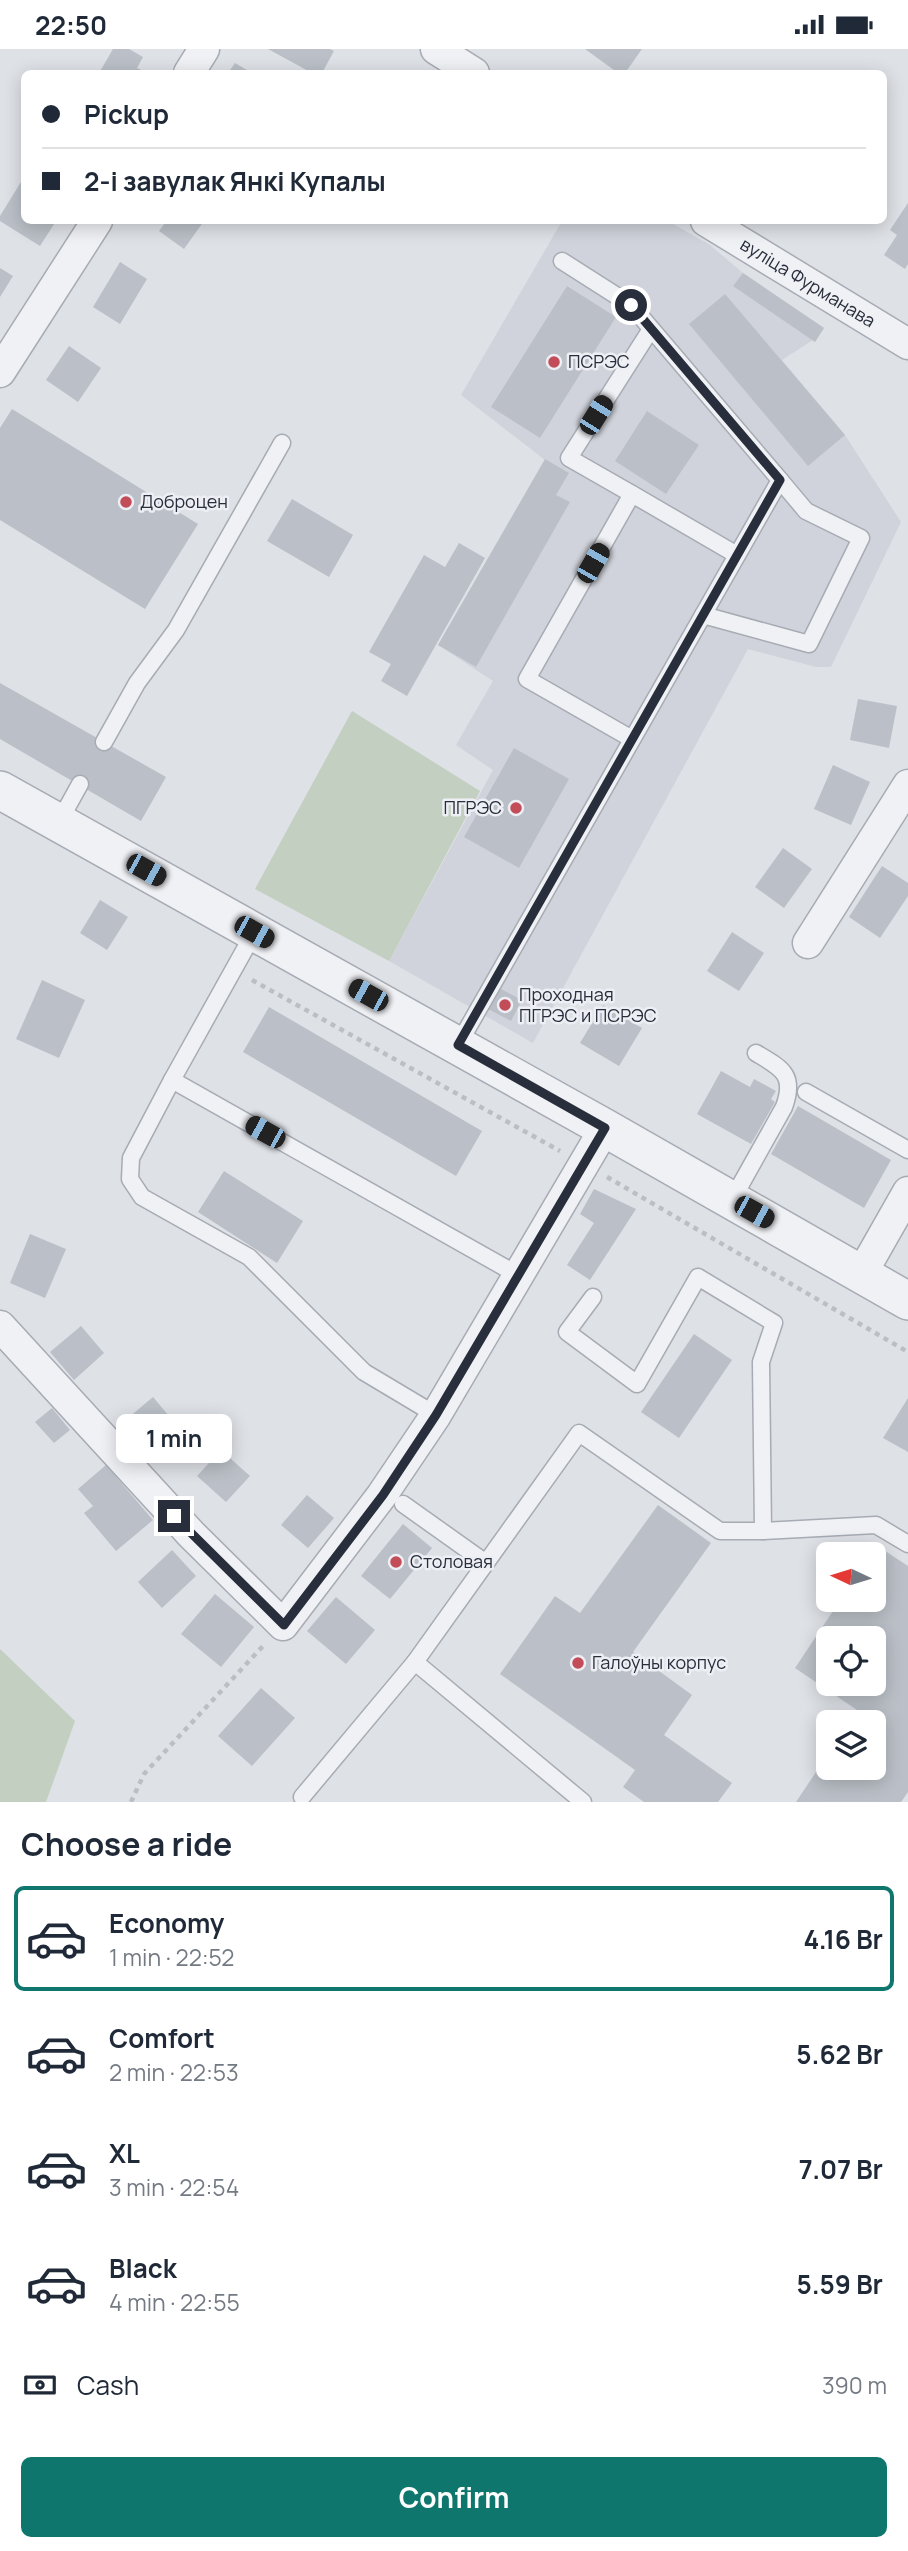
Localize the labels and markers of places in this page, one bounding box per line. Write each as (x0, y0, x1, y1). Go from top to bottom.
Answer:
place label: ПСРЭС (568, 349, 630, 373)
marker: ПСРЭС (546, 354, 562, 370)
place label: Доброцен (140, 489, 228, 513)
marker: Доброцен (118, 494, 134, 510)
place label: ПГРЭС (444, 795, 502, 819)
marker: ПГРЭС (508, 800, 524, 816)
place label: Проходная ПГРЭС и ПСРЭС (519, 982, 657, 1027)
marker: Проходная ПГРЭС и ПСРЭС (497, 997, 513, 1013)
place label: Столовая (410, 1549, 493, 1573)
marker: Столовая (388, 1554, 404, 1570)
place label: Галоўны корпус (592, 1650, 726, 1674)
marker: Галоўны корпус (570, 1655, 586, 1671)

